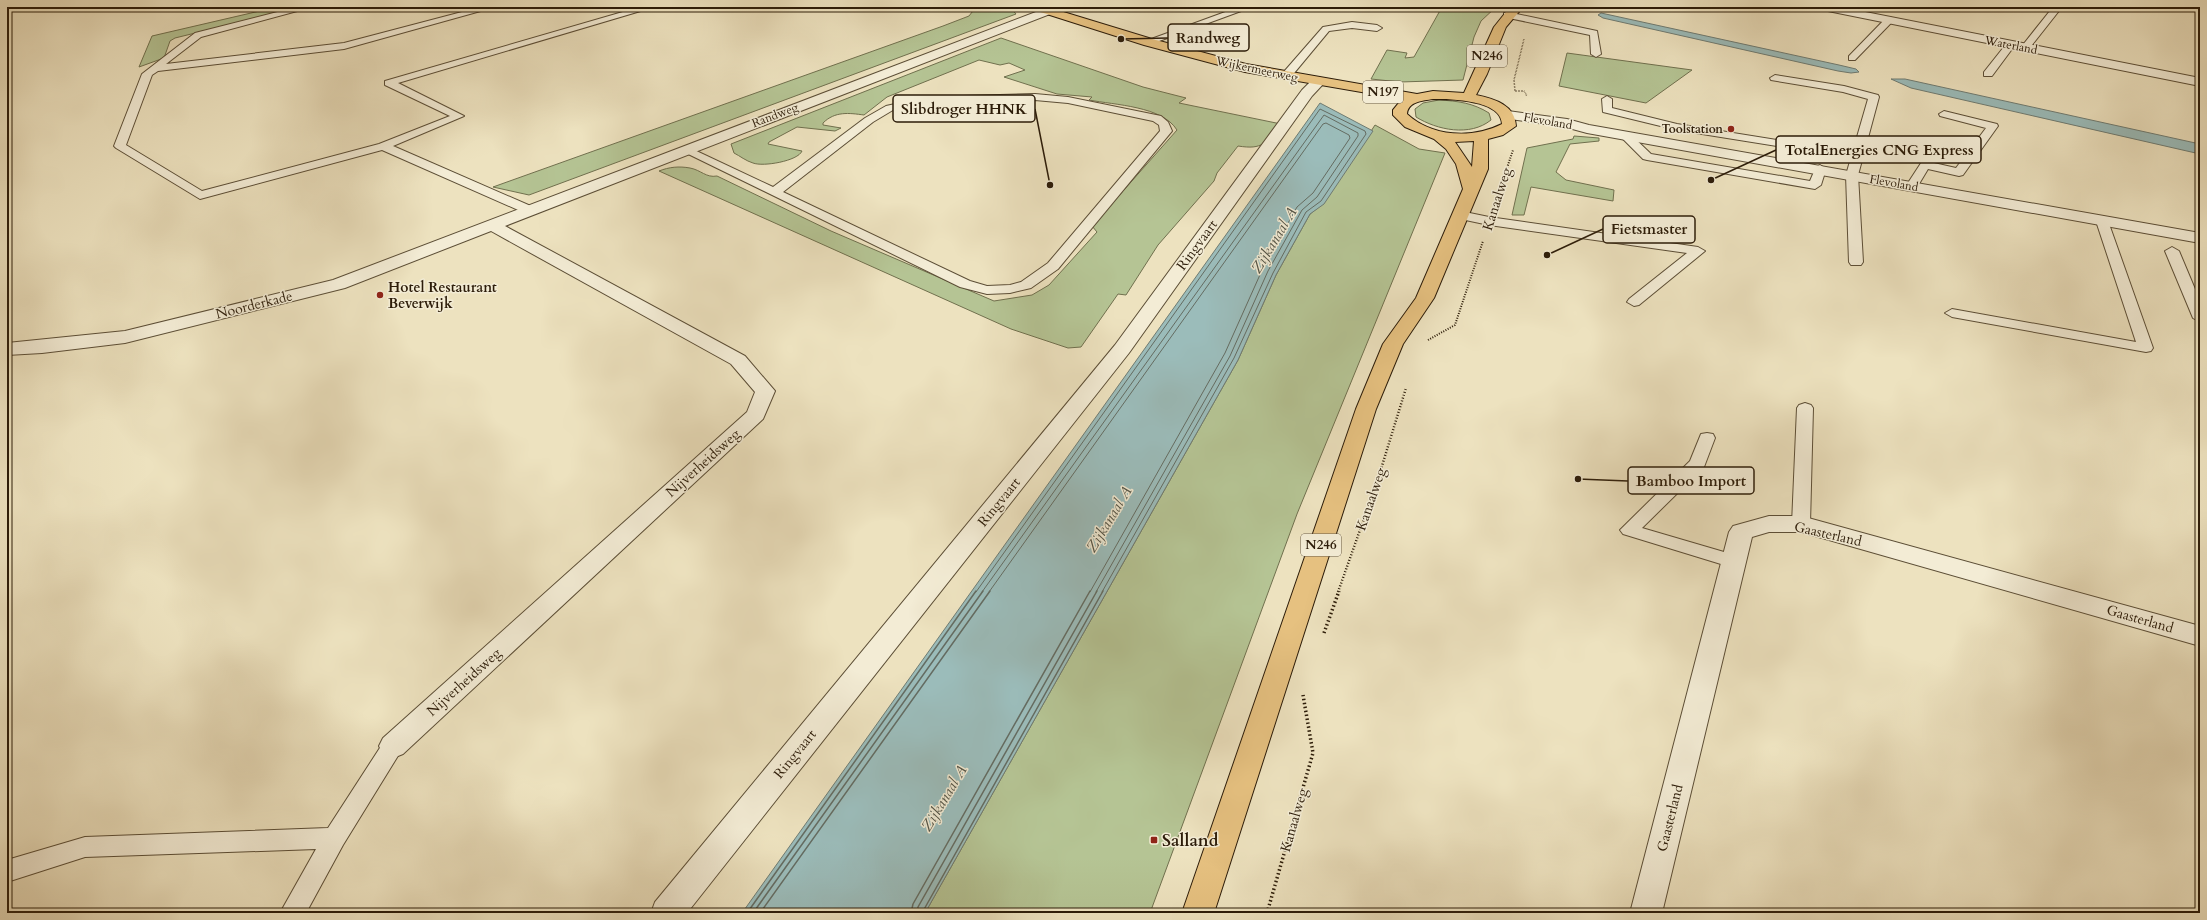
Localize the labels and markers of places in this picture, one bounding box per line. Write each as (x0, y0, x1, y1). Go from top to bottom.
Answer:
callout: Randweg (1168, 24, 1249, 51)
callout: Slibdroger HHNK (893, 95, 1035, 122)
place label: Toolstation (1661, 121, 1723, 137)
marker: Toolstation (1726, 124, 1736, 134)
callout: TotalEnergies CNG Express (1776, 136, 1981, 163)
callout: Fietsmaster (1603, 216, 1695, 243)
place label: Hotel Restaurant Beverwijk (388, 278, 497, 313)
marker: Hotel Restaurant Beverwijk (375, 290, 385, 300)
callout: Bamboo Import (1628, 467, 1754, 494)
place label: Salland (1162, 829, 1219, 852)
marker: Salland (1149, 835, 1159, 845)

